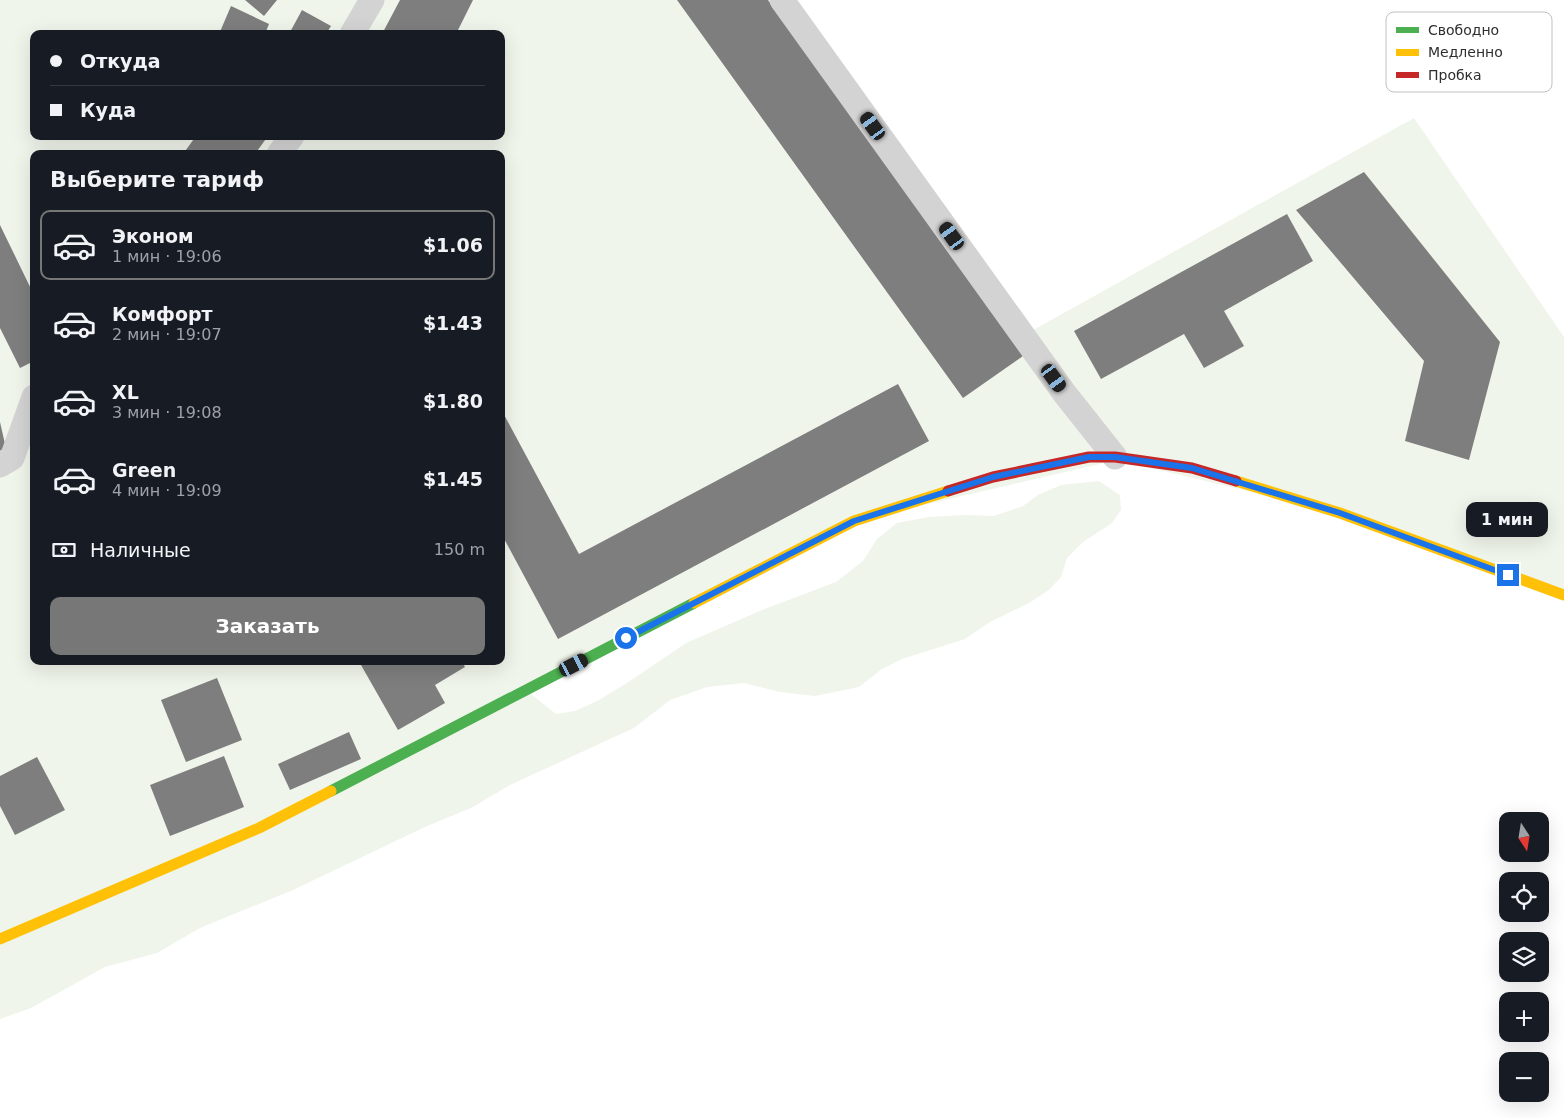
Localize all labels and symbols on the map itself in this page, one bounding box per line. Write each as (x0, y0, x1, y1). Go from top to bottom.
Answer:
legend (1386, 12, 1552, 92)
text: Свободно (1428, 22, 1499, 38)
text: Медленно (1428, 44, 1503, 60)
text: Пробка (1428, 67, 1482, 83)
car (858, 109, 887, 143)
car (937, 219, 966, 253)
car (1039, 361, 1068, 395)
callout: 1 мин (1467, 502, 1549, 538)
route end (1497, 564, 1519, 586)
route start (615, 627, 637, 649)
car (557, 652, 590, 678)
north arrow (1499, 812, 1549, 862)

